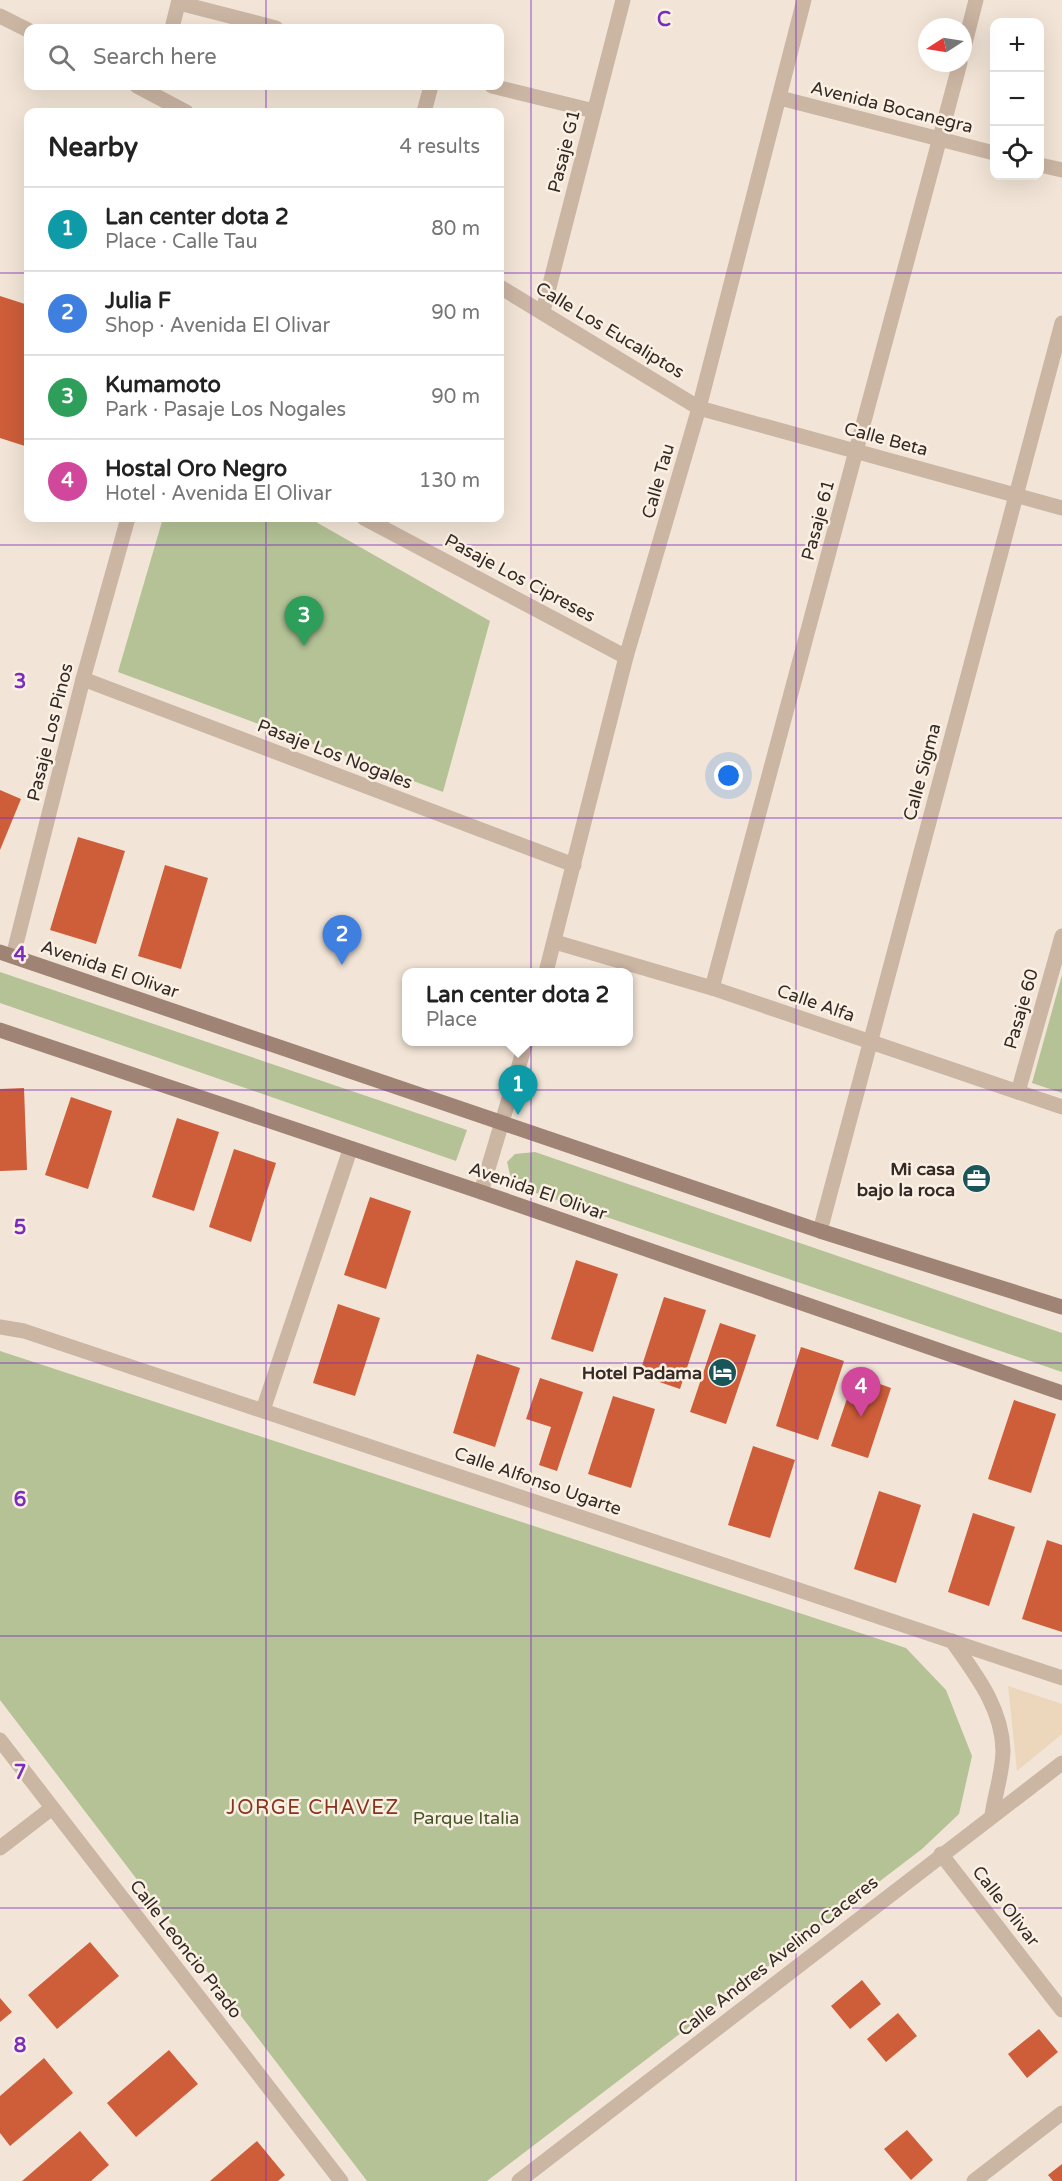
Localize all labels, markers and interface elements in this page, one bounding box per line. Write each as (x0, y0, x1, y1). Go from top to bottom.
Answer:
text: C (657, 8, 671, 32)
north arrow (918, 18, 972, 72)
map controls (990, 18, 1044, 180)
button: + (990, 18, 1044, 72)
search box (24, 24, 504, 90)
icon: search (45, 41, 78, 74)
text: Search here (93, 44, 217, 70)
button: − (990, 72, 1044, 126)
street label: Avenida Bocanegra (809, 76, 975, 138)
street label: Pasaje G1 (543, 107, 585, 195)
button: locate (990, 126, 1044, 180)
text: Nearby (48, 132, 138, 163)
text: 4 results (400, 135, 480, 159)
text: Lan center dota 2 (105, 204, 289, 230)
text: 1 (61, 217, 74, 241)
text: 80 m (431, 217, 480, 241)
text: Place · Calle Tau (105, 230, 258, 254)
street label: Calle Los Eucaliptos (532, 277, 688, 383)
text: Julia F (105, 288, 171, 314)
text: 2 (61, 301, 74, 325)
text: 90 m (431, 301, 480, 325)
text: Shop · Avenida El Olivar (105, 314, 330, 338)
text: Kumamoto (105, 372, 221, 398)
text: 3 (61, 385, 74, 409)
text: 90 m (431, 385, 480, 409)
text: Park · Pasaje Los Nogales (105, 398, 346, 422)
street label: Calle Beta (842, 417, 930, 461)
street label: Calle Tau (637, 441, 679, 521)
text: Hostal Oro Negro (105, 456, 287, 482)
text: 4 (61, 469, 74, 493)
text: 130 m (419, 469, 480, 493)
street label: Pasaje 61 (797, 477, 839, 563)
text: Hotel · Avenida El Olivar (105, 482, 332, 506)
street label: Pasaje Los Cipreses (441, 529, 599, 627)
pin: 3 (284, 596, 324, 646)
street label: Pasaje Los Pinos (22, 661, 78, 803)
text: 3 (14, 670, 26, 694)
street label: Pasaje Los Nogales (254, 714, 416, 794)
street label: Calle Sigma (898, 721, 946, 823)
your location (714, 761, 743, 790)
pin: 2 (322, 916, 362, 965)
street label: Avenida El Olivar (38, 935, 182, 1003)
text: 4 (14, 943, 27, 967)
street label: Pasaje 60 (999, 966, 1043, 1052)
popup (402, 968, 633, 1046)
street label: Calle Alfa (774, 979, 858, 1027)
text: Lan center dota 2 (426, 982, 609, 1008)
text: Place (426, 1008, 477, 1032)
pin: 1 (498, 1066, 538, 1115)
street label: Avenida El Olivar (466, 1157, 610, 1225)
place label: Mi casa bajo la roca (857, 1158, 955, 1201)
office icon: Mi casa bajo la roca (960, 1163, 992, 1195)
text: 5 (14, 1216, 26, 1240)
hotel icon: Hotel Padama (707, 1357, 739, 1389)
place label: Hotel Padama (582, 1362, 702, 1384)
pin: 4 (842, 1368, 880, 1417)
street label: Calle Alfonso Ugarte (451, 1442, 625, 1520)
text: 6 (14, 1488, 26, 1512)
text: 7 (14, 1761, 26, 1785)
district label: JORGE CHAVEZ (226, 1796, 400, 1820)
park label: Parque Italia (413, 1807, 519, 1829)
street label: Calle Olivar (968, 1861, 1044, 1951)
street label: Calle Andres Avelino Caceres (674, 1871, 882, 2041)
street label: Calle Leoncio Prado (125, 1875, 247, 2023)
text: 8 (14, 2034, 26, 2058)

